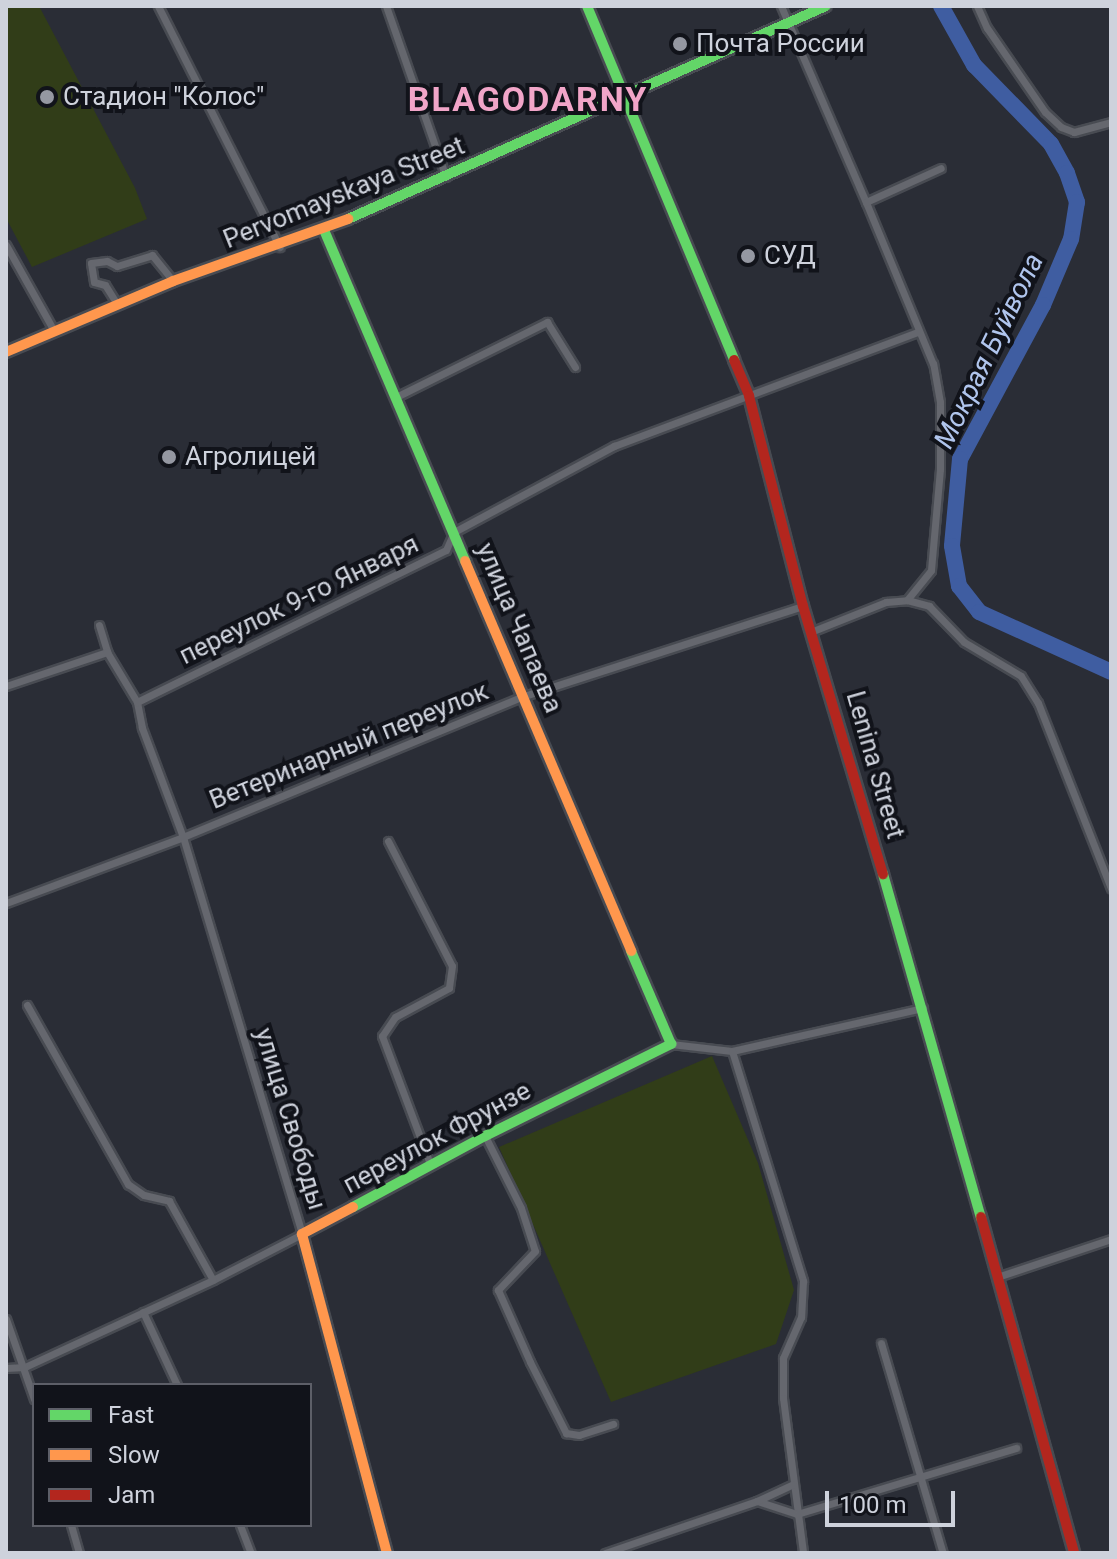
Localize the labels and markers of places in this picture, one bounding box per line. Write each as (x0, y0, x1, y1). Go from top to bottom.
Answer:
place label: Почта России (696, 28, 865, 60)
marker: Почта России (671, 35, 689, 53)
place label: Стадион "Колос" (63, 81, 264, 113)
marker: Стадион "Колос" (38, 88, 56, 106)
place label: СУД (764, 240, 816, 272)
marker: СУД (739, 247, 757, 265)
place label: Агролицей (185, 441, 316, 473)
marker: Агролицей (160, 448, 178, 466)

